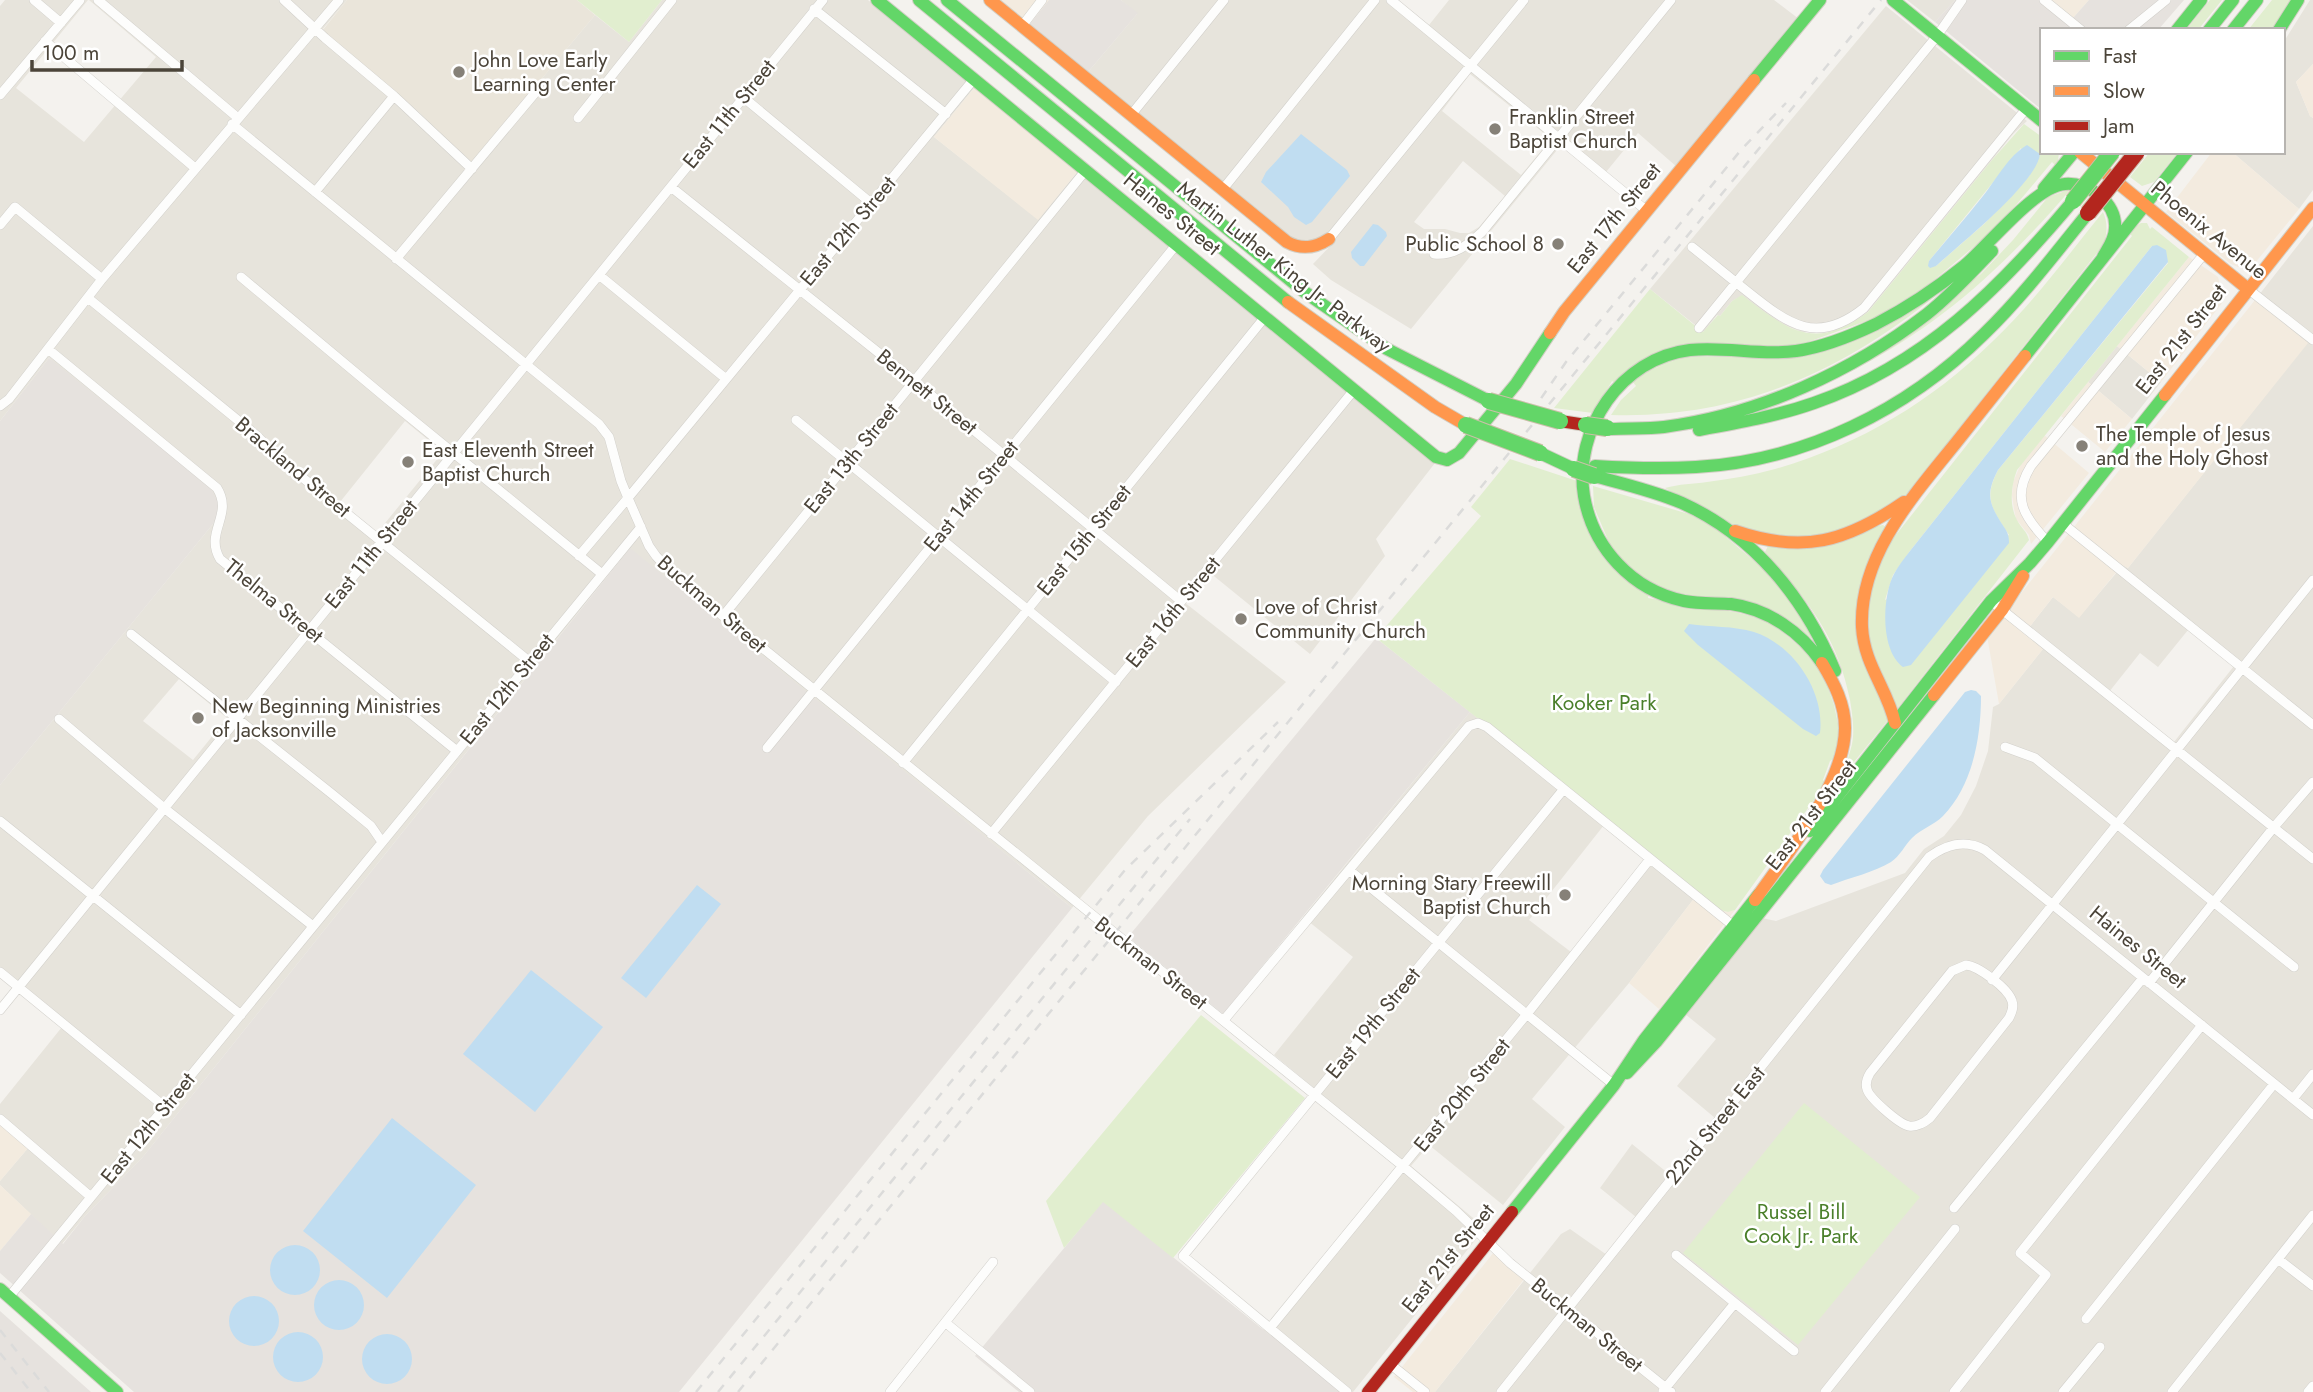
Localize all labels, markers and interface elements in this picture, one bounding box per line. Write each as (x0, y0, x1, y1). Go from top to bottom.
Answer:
scale bar (32, 28, 182, 72)
legend (2040, 28, 2285, 154)
text: 100 m (42, 38, 99, 68)
text: Fast (2103, 41, 2136, 71)
place label: John Love Early Learning Center (470, 45, 616, 99)
street label: East 11th Street (676, 53, 782, 175)
marker: John Love Early Learning Center (451, 64, 467, 80)
text: Slow (2103, 76, 2145, 106)
place label: Franklin Street Baptist Church (1509, 102, 1637, 156)
text: Jam (2100, 111, 2135, 141)
marker: Franklin Street Baptist Church (1487, 121, 1503, 137)
street label: East 17th Street (1560, 156, 1668, 280)
street label: Haines Street (1117, 165, 1227, 263)
street label: East 12th Street (793, 170, 903, 292)
street label: Martin Luther King Jr. Parkway (1171, 174, 1398, 361)
street label: Phoenix Avenue (2144, 174, 2274, 286)
place label: Public School 8 (1405, 229, 1544, 259)
marker: Public School 8 (1550, 236, 1566, 252)
street label: East 21st Street (2128, 277, 2234, 401)
street label: Bennett Street (870, 342, 984, 442)
street label: East 13th Street (797, 396, 905, 520)
street label: Brackland Street (229, 410, 357, 524)
place label: The Temple of Jesus and the Holy Ghost (2096, 419, 2270, 473)
street label: East 14th Street (917, 434, 1025, 558)
place label: East Eleventh Street Baptist Church (422, 435, 594, 489)
marker: The Temple of Jesus and the Holy Ghost (2074, 438, 2090, 454)
marker: East Eleventh Street Baptist Church (400, 454, 416, 470)
street label: East 15th Street (1030, 478, 1138, 602)
street label: East 11th Street (318, 493, 424, 615)
street label: Buckman Street (651, 548, 773, 660)
street label: East 16th Street (1119, 550, 1227, 674)
street label: Thelma Street (218, 552, 330, 650)
place label: Love of Christ Community Church (1255, 592, 1426, 646)
marker: Love of Christ Community Church (1233, 611, 1249, 627)
street label: East 12th Street (453, 627, 561, 751)
park label: Kooker Park (1552, 688, 1657, 718)
place label: New Beginning Ministries of Jacksonville (212, 691, 441, 745)
marker: New Beginning Ministries of Jacksonville (190, 710, 206, 726)
street label: East 21st Street (1758, 753, 1864, 877)
place label: Morning Stary Freewill Baptist Church (1352, 868, 1551, 922)
marker: Morning Stary Freewill Baptist Church (1557, 887, 1573, 903)
street label: Haines Street (2083, 898, 2193, 996)
street label: Buckman Street (1088, 909, 1214, 1017)
street label: East 19th Street (1319, 961, 1427, 1085)
street label: East 20th Street (1407, 1032, 1517, 1158)
street label: 22nd Street East (1658, 1059, 1772, 1191)
street label: East 12th Street (94, 1066, 202, 1190)
street label: East 21st Street (1395, 1197, 1501, 1319)
park label: Russel Bill Cook Jr. Park (1744, 1197, 1859, 1251)
street label: Buckman Street (1525, 1271, 1649, 1379)

